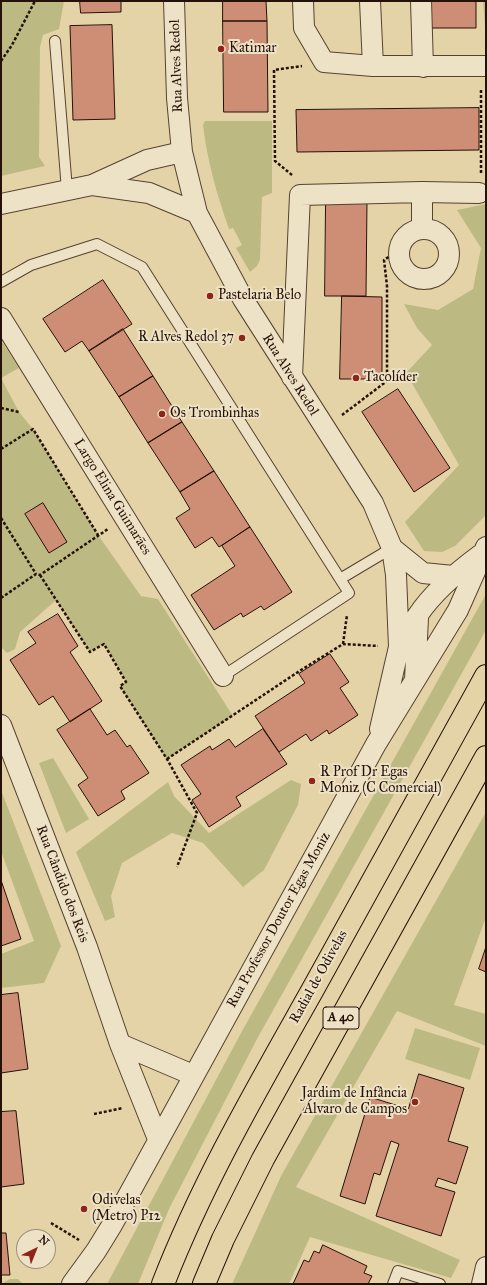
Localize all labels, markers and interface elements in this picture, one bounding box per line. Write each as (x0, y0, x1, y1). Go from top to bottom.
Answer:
street label: Rua Alves Redol (167, 19, 187, 113)
place label: Katimar (229, 41, 277, 57)
marker: Katimar (216, 44, 226, 54)
place label: Pastelaria Belo (218, 288, 301, 304)
marker: Pastelaria Belo (205, 291, 215, 301)
place label: R Alves Redol 37 (138, 330, 234, 346)
street label: Rua Alves Redol (258, 331, 322, 419)
marker: R Alves Redol 37 (237, 333, 247, 343)
place label: Tacolíder (364, 370, 417, 386)
marker: Tacolíder (351, 373, 361, 383)
place label: Os Trombinhas (170, 406, 259, 422)
marker: Os Trombinhas (157, 409, 167, 419)
street label: Largo Elina Guimarães (69, 436, 155, 558)
place label: R Prof Dr Egas Moniz (C Comercial) (320, 765, 442, 798)
marker: R Prof Dr Egas Moniz (C Comercial) (307, 776, 317, 786)
street label: Rua Cândido dos Reis (32, 823, 92, 945)
street label: Rua Professor Doutor Egas Moniz (224, 829, 334, 1011)
street label: Radial de Odivelas (286, 928, 352, 1026)
road number: A 40 (323, 1007, 359, 1029)
place label: Jardim de Infância Álvaro de Campos (302, 1086, 407, 1118)
marker: Jardim de Infância Álvaro de Campos (410, 1097, 420, 1107)
place label: Odivelas (Metro) P12 (92, 1193, 161, 1226)
marker: Odivelas (Metro) P12 (79, 1204, 89, 1214)
north arrow (16, 1229, 56, 1269)
text: N (36, 1233, 52, 1249)

